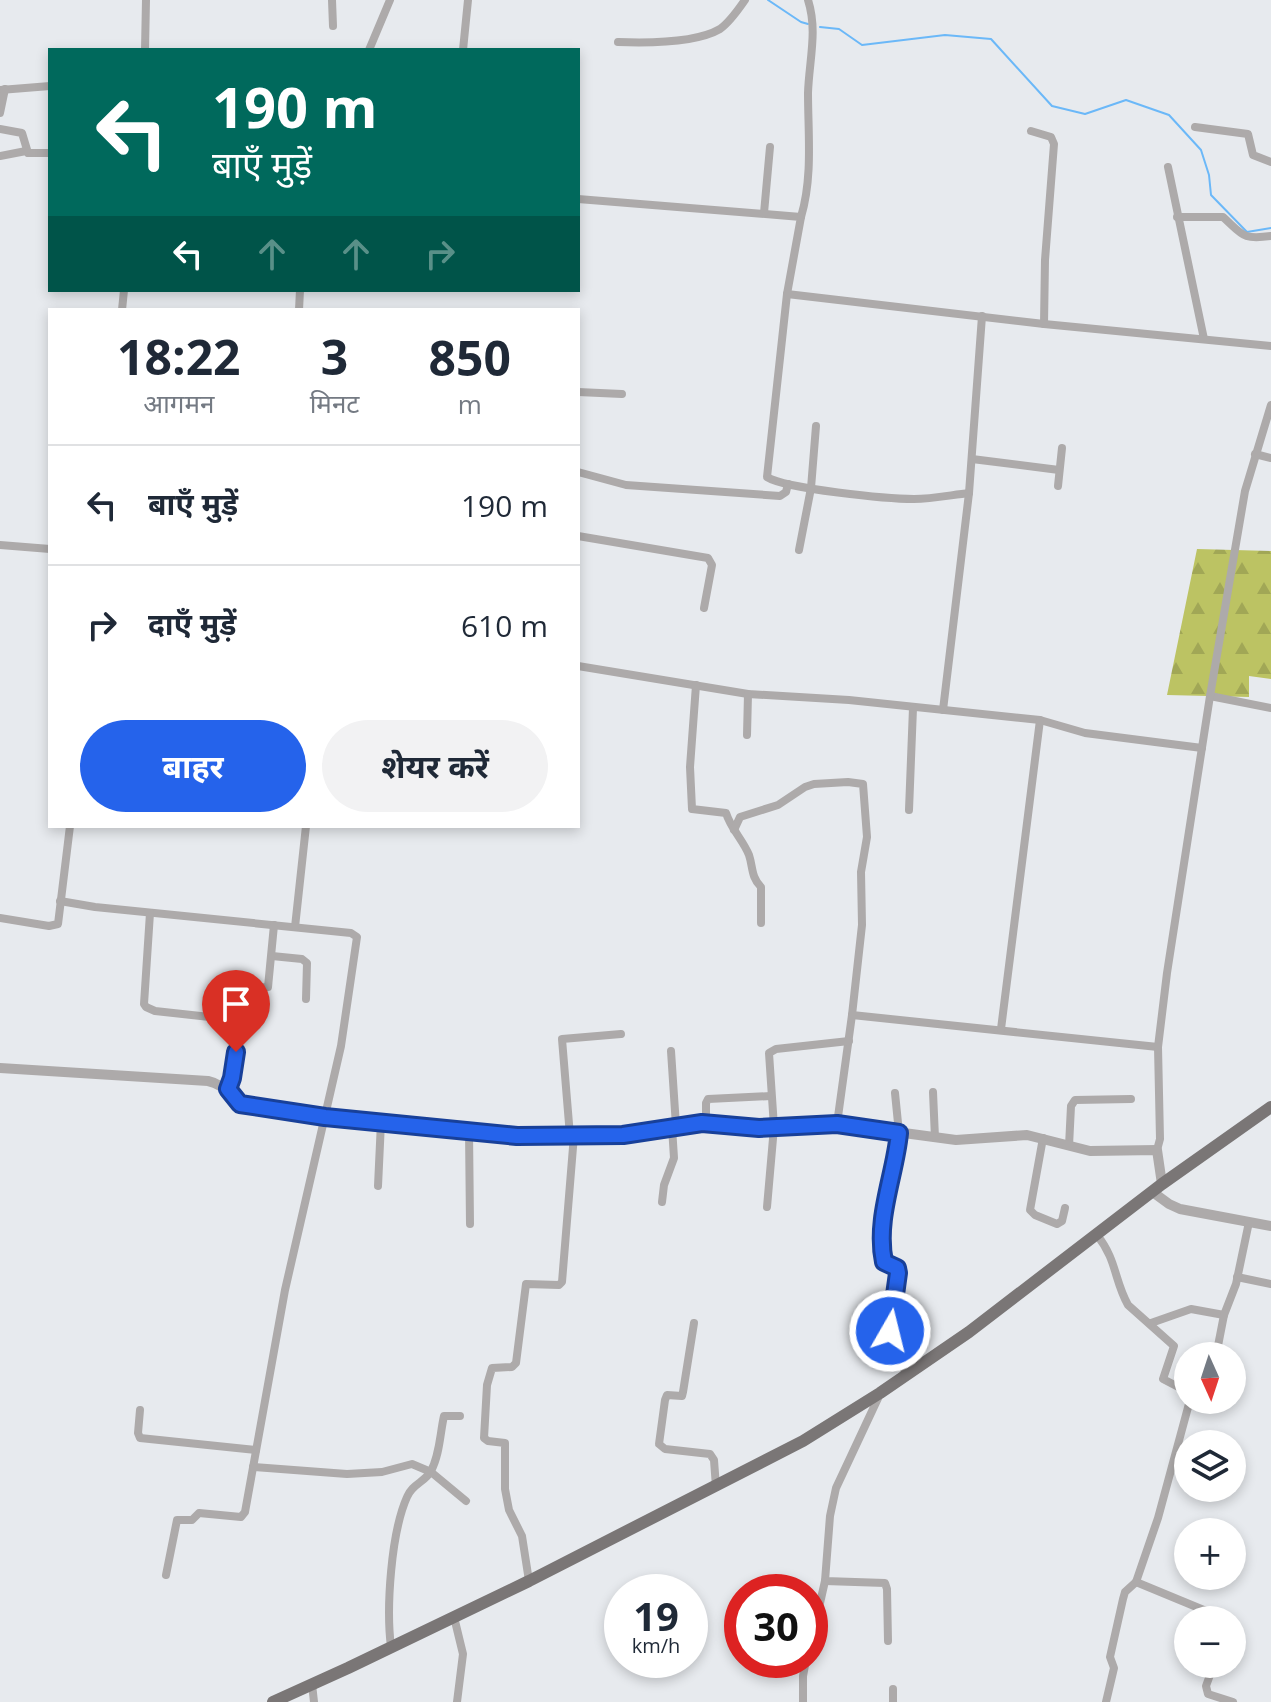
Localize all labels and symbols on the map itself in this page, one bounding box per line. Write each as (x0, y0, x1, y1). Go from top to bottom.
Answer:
pin (202, 970, 270, 1052)
position arrow (848, 1289, 932, 1373)
north arrow (1174, 1342, 1246, 1414)
speed limit sign: 30 (724, 1574, 828, 1678)

